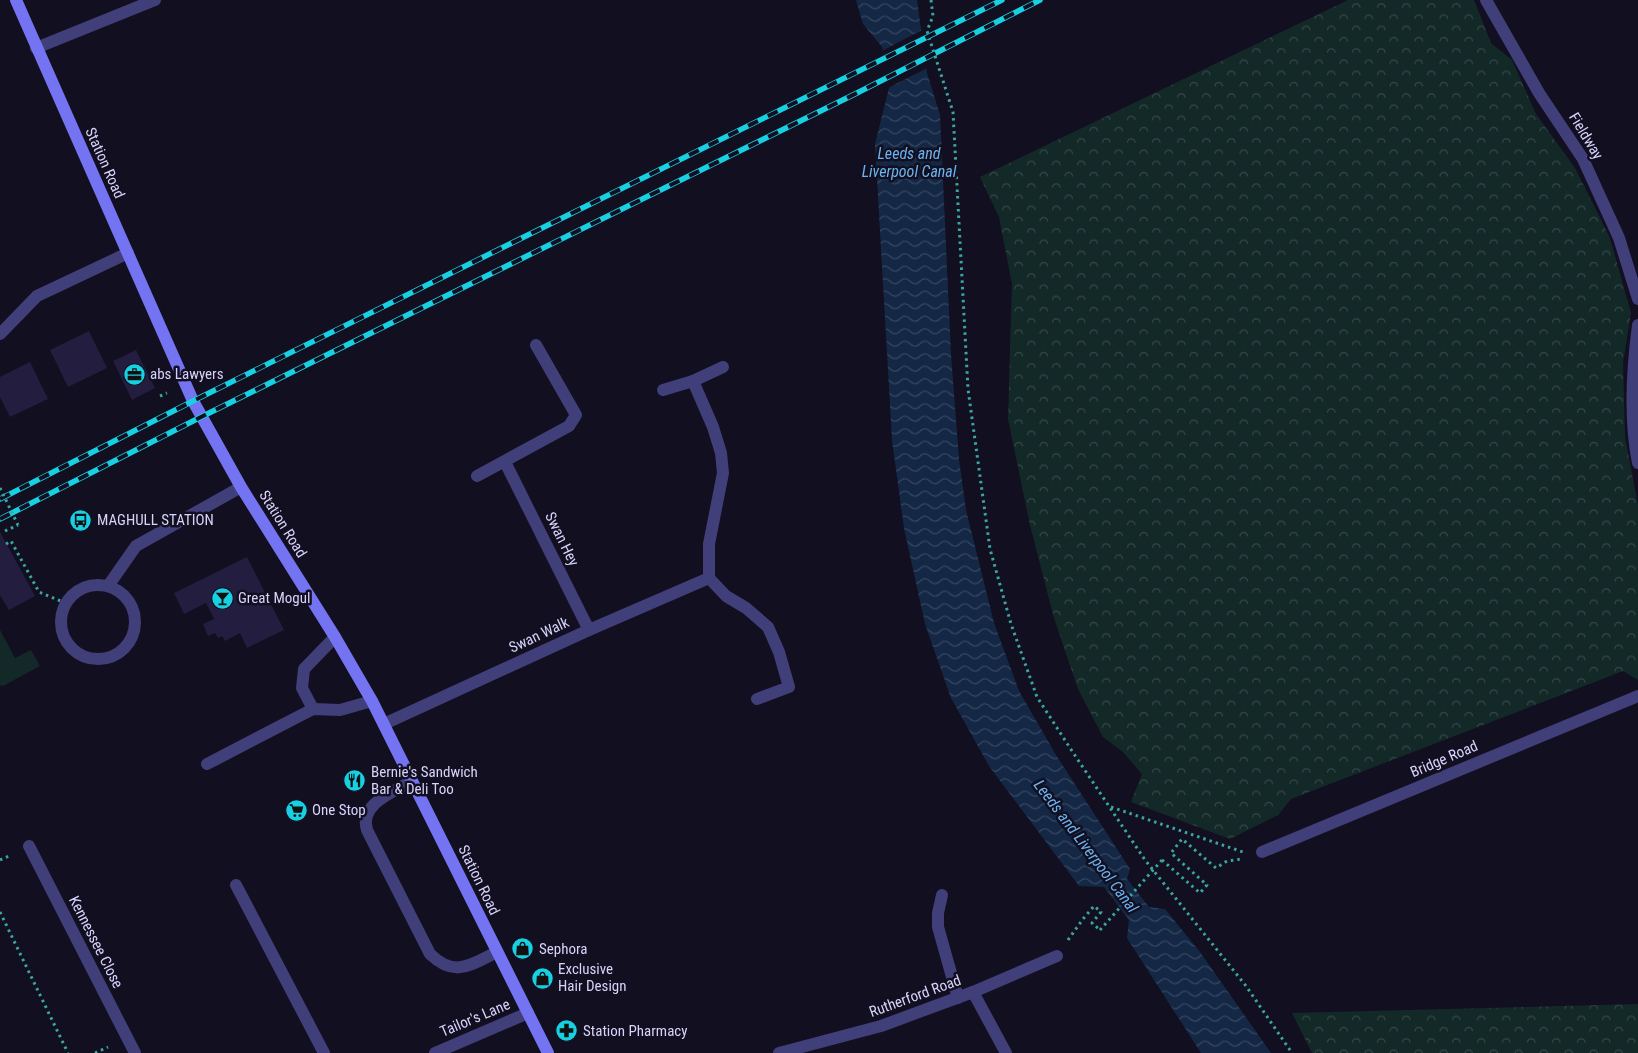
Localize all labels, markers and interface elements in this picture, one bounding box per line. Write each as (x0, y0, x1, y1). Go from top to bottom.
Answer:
street label: Fieldway (1565, 109, 1607, 163)
street label: Station Road (81, 125, 129, 201)
water label: Leeds and Liverpool Canal (862, 144, 957, 181)
office icon: abs Lawyers (122, 362, 146, 386)
place label: abs Lawyers (150, 365, 224, 383)
street label: Station Road (255, 487, 311, 561)
bus stop icon: MAGHULL STATION (69, 508, 93, 532)
street label: Swan Hey (541, 509, 583, 569)
place label: MAGHULL STATION (97, 511, 214, 529)
bar icon: Great Mogul (210, 586, 234, 610)
place label: Great Mogul (238, 589, 310, 607)
street label: Swan Walk (506, 613, 572, 657)
street label: Bridge Road (1408, 737, 1480, 781)
place label: Bernie's Sandwich Bar & Deli Too (371, 763, 478, 798)
restaurant icon: Bernie's Sandwich Bar & Deli Too (343, 769, 367, 793)
water label: Leeds and Liverpool Canal (1030, 776, 1142, 916)
supermarket icon: One Stop (284, 798, 308, 822)
place label: One Stop (312, 801, 366, 819)
street label: Station Road (454, 842, 504, 918)
street label: Kennessee Close (65, 893, 127, 991)
shop icon: Sephora (511, 937, 535, 961)
place label: Sephora (539, 940, 587, 958)
place label: Exclusive Hair Design (558, 960, 626, 995)
shop icon: Exclusive Hair Design (530, 966, 554, 990)
street label: Rutherford Road (867, 971, 963, 1021)
street label: Tailor's Lane (437, 995, 513, 1041)
pharmacy icon: Station Pharmacy (555, 1019, 579, 1043)
place label: Station Pharmacy (583, 1022, 688, 1040)

